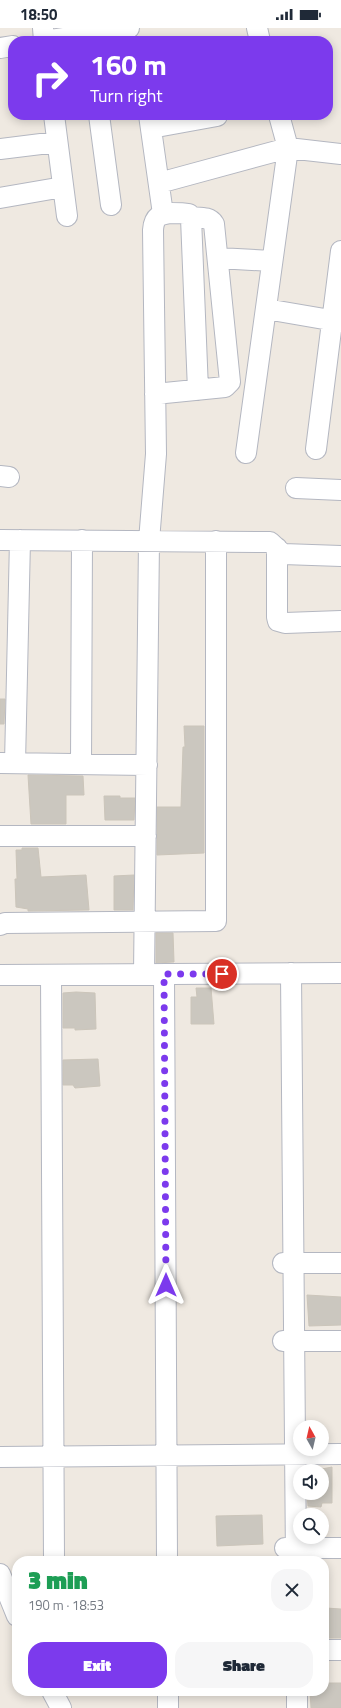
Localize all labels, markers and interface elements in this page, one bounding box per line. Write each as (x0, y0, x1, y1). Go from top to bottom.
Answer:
text: 18:50 (20, 3, 57, 26)
text: 160 m (90, 43, 167, 86)
icon: right (24, 52, 76, 104)
text: Turn right (90, 82, 163, 109)
pin (205, 957, 239, 991)
icon: arrive (211, 963, 233, 985)
position arrow (145, 1264, 187, 1306)
north arrow (293, 1420, 329, 1456)
map controls (293, 1420, 329, 1544)
button: sound (293, 1464, 329, 1500)
button: search (293, 1508, 329, 1544)
text: 3 min (28, 1562, 88, 1598)
button: close (271, 1569, 313, 1611)
text: 190 m · 18:53 (28, 1595, 104, 1615)
button: Exit (28, 1642, 167, 1688)
button: Share (175, 1642, 313, 1688)

